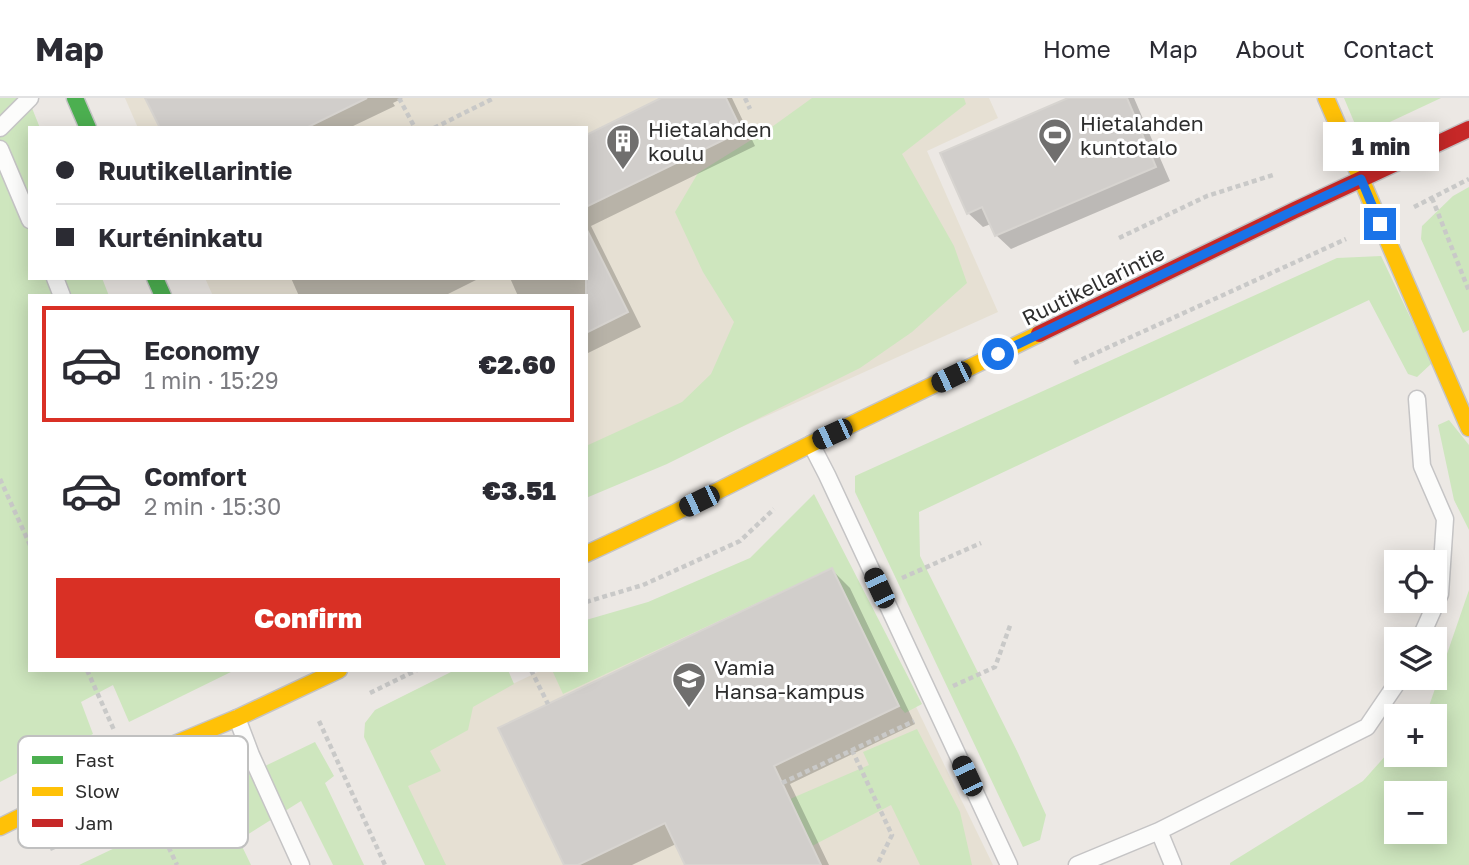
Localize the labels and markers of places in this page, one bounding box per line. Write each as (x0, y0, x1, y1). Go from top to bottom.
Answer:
place label: Hietalahden kuntotalo (1080, 110, 1204, 160)
place label: Hietalahden koulu (648, 116, 772, 166)
sports icon: Hietalahden kuntotalo (1036, 116, 1074, 165)
building icon: Hietalahden koulu (604, 122, 642, 171)
place label: Vamia Hansa-kampus (714, 654, 865, 704)
school or university icon: Vamia Hansa-kampus (670, 660, 708, 709)

